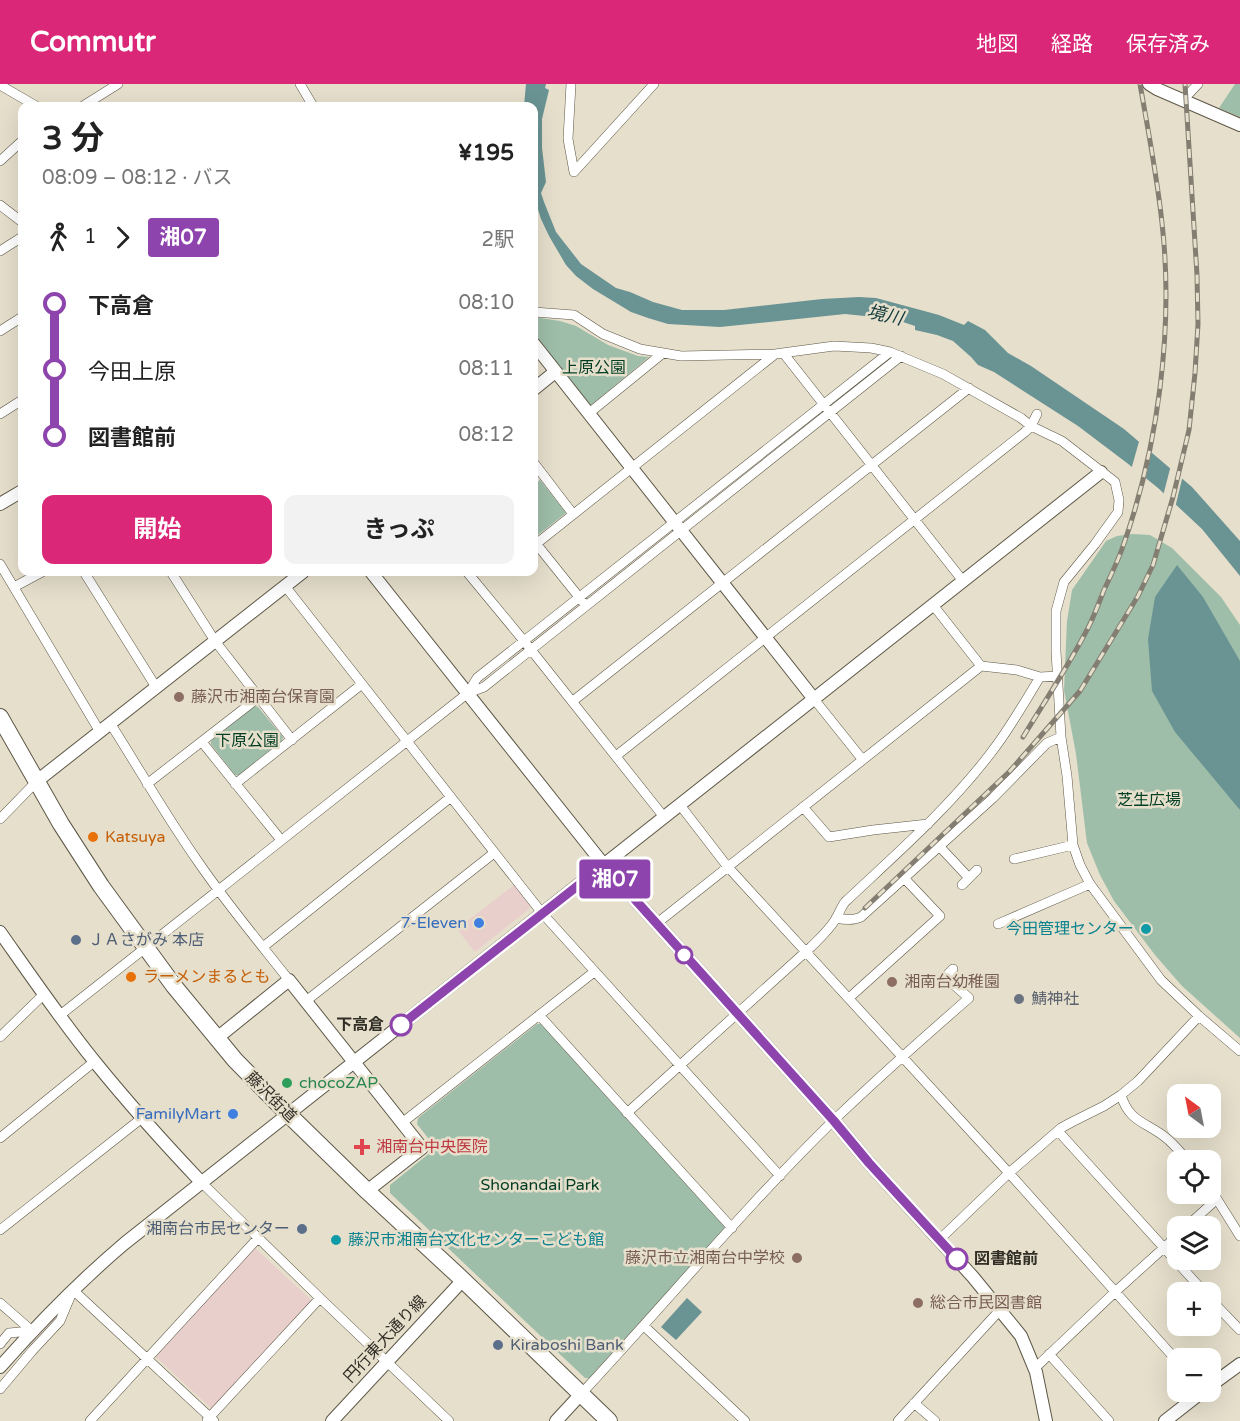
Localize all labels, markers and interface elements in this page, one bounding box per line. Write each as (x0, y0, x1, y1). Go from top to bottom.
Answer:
text: Commutr (30, 25, 156, 59)
text: 地図 (976, 32, 1018, 57)
text: 経路 (1051, 32, 1093, 57)
text: 保存済み (1126, 32, 1210, 57)
text: 3 分 (42, 119, 104, 158)
text: ¥195 (458, 140, 514, 166)
text: 08:09 – 08:12 · バス (42, 166, 233, 190)
icon: walk (42, 221, 75, 254)
icon: forward (106, 221, 139, 254)
text: 1 (84, 225, 97, 249)
text: 湘07 (160, 225, 207, 250)
text: 2駅 (481, 228, 514, 252)
text: 08:10 (459, 291, 514, 315)
text: 下高倉 (88, 293, 154, 319)
water label: 境川 (865, 300, 907, 330)
text: 08:11 (459, 357, 514, 381)
park label: 上原公園 (562, 358, 626, 378)
text: 今田上原 (88, 359, 176, 385)
text: 08:12 (459, 423, 514, 447)
text: 図書館前 (88, 425, 176, 451)
button: 開始 (42, 495, 272, 564)
button: きっぷ (284, 495, 514, 564)
place label: 藤沢市湘南台保育園 (191, 687, 335, 707)
marker: 藤沢市湘南台保育園 (172, 690, 186, 704)
park label: 下原公園 (215, 731, 279, 751)
park label: 芝生広場 (1117, 790, 1181, 810)
place label: Katsuya (105, 827, 166, 847)
marker: Katsuya (86, 830, 100, 844)
line badge: 湘07 (580, 860, 650, 898)
text: 湘07 (591, 867, 639, 892)
place label: 7-Eleven (400, 913, 467, 933)
marker: 7-Eleven (472, 916, 486, 930)
place label: 今田管理センター (1006, 919, 1134, 939)
marker: 今田管理センター (1139, 922, 1153, 936)
place label: ＪＡさがみ 本店 (88, 930, 204, 950)
marker: ＪＡさがみ 本店 (69, 933, 83, 947)
unlabelled marker (675, 946, 693, 964)
place label: ラーメンまるとも (143, 967, 270, 987)
marker: ラーメンまるとも (124, 970, 138, 984)
place label: 湘南台幼稚園 (904, 972, 1000, 992)
marker: 湘南台幼稚園 (885, 975, 899, 989)
place label: 鯖神社 (1031, 989, 1079, 1009)
marker: 鯖神社 (1012, 992, 1026, 1006)
marker: 下高倉 (390, 1014, 412, 1036)
place label: 下高倉 (336, 1015, 384, 1035)
street label: 藤沢街道 (241, 1067, 301, 1127)
place label: chocoZAP (299, 1073, 378, 1093)
marker: chocoZAP (280, 1076, 294, 1090)
north arrow (1167, 1084, 1221, 1138)
map controls (1167, 1084, 1221, 1402)
place label: FamilyMart (136, 1104, 221, 1124)
marker: FamilyMart (226, 1107, 240, 1121)
place label: 湘南台中央医院 (376, 1137, 488, 1157)
marker: 湘南台中央医院 (353, 1138, 371, 1156)
button: locate (1167, 1150, 1221, 1204)
park label: Shonandai Park (480, 1175, 600, 1195)
button: layers (1167, 1216, 1221, 1270)
place label: 湘南台市民センター (146, 1219, 290, 1239)
marker: 湘南台市民センター (295, 1222, 309, 1236)
place label: 藤沢市湘南台文化センターこども館 (348, 1230, 604, 1250)
marker: 藤沢市湘南台文化センターこども館 (329, 1233, 343, 1247)
place label: 藤沢市立湘南台中学校 (625, 1248, 785, 1268)
marker: 図書館前 (946, 1248, 968, 1270)
place label: 図書館前 (974, 1249, 1038, 1269)
marker: 藤沢市立湘南台中学校 (790, 1251, 804, 1265)
button: + (1167, 1282, 1221, 1336)
street label: 円行東大通り線 (339, 1291, 431, 1387)
place label: 総合市民図書館 (930, 1293, 1042, 1313)
marker: 総合市民図書館 (911, 1296, 925, 1310)
place label: Kiraboshi Bank (510, 1335, 624, 1355)
marker: Kiraboshi Bank (491, 1338, 505, 1352)
button: − (1167, 1348, 1221, 1402)

